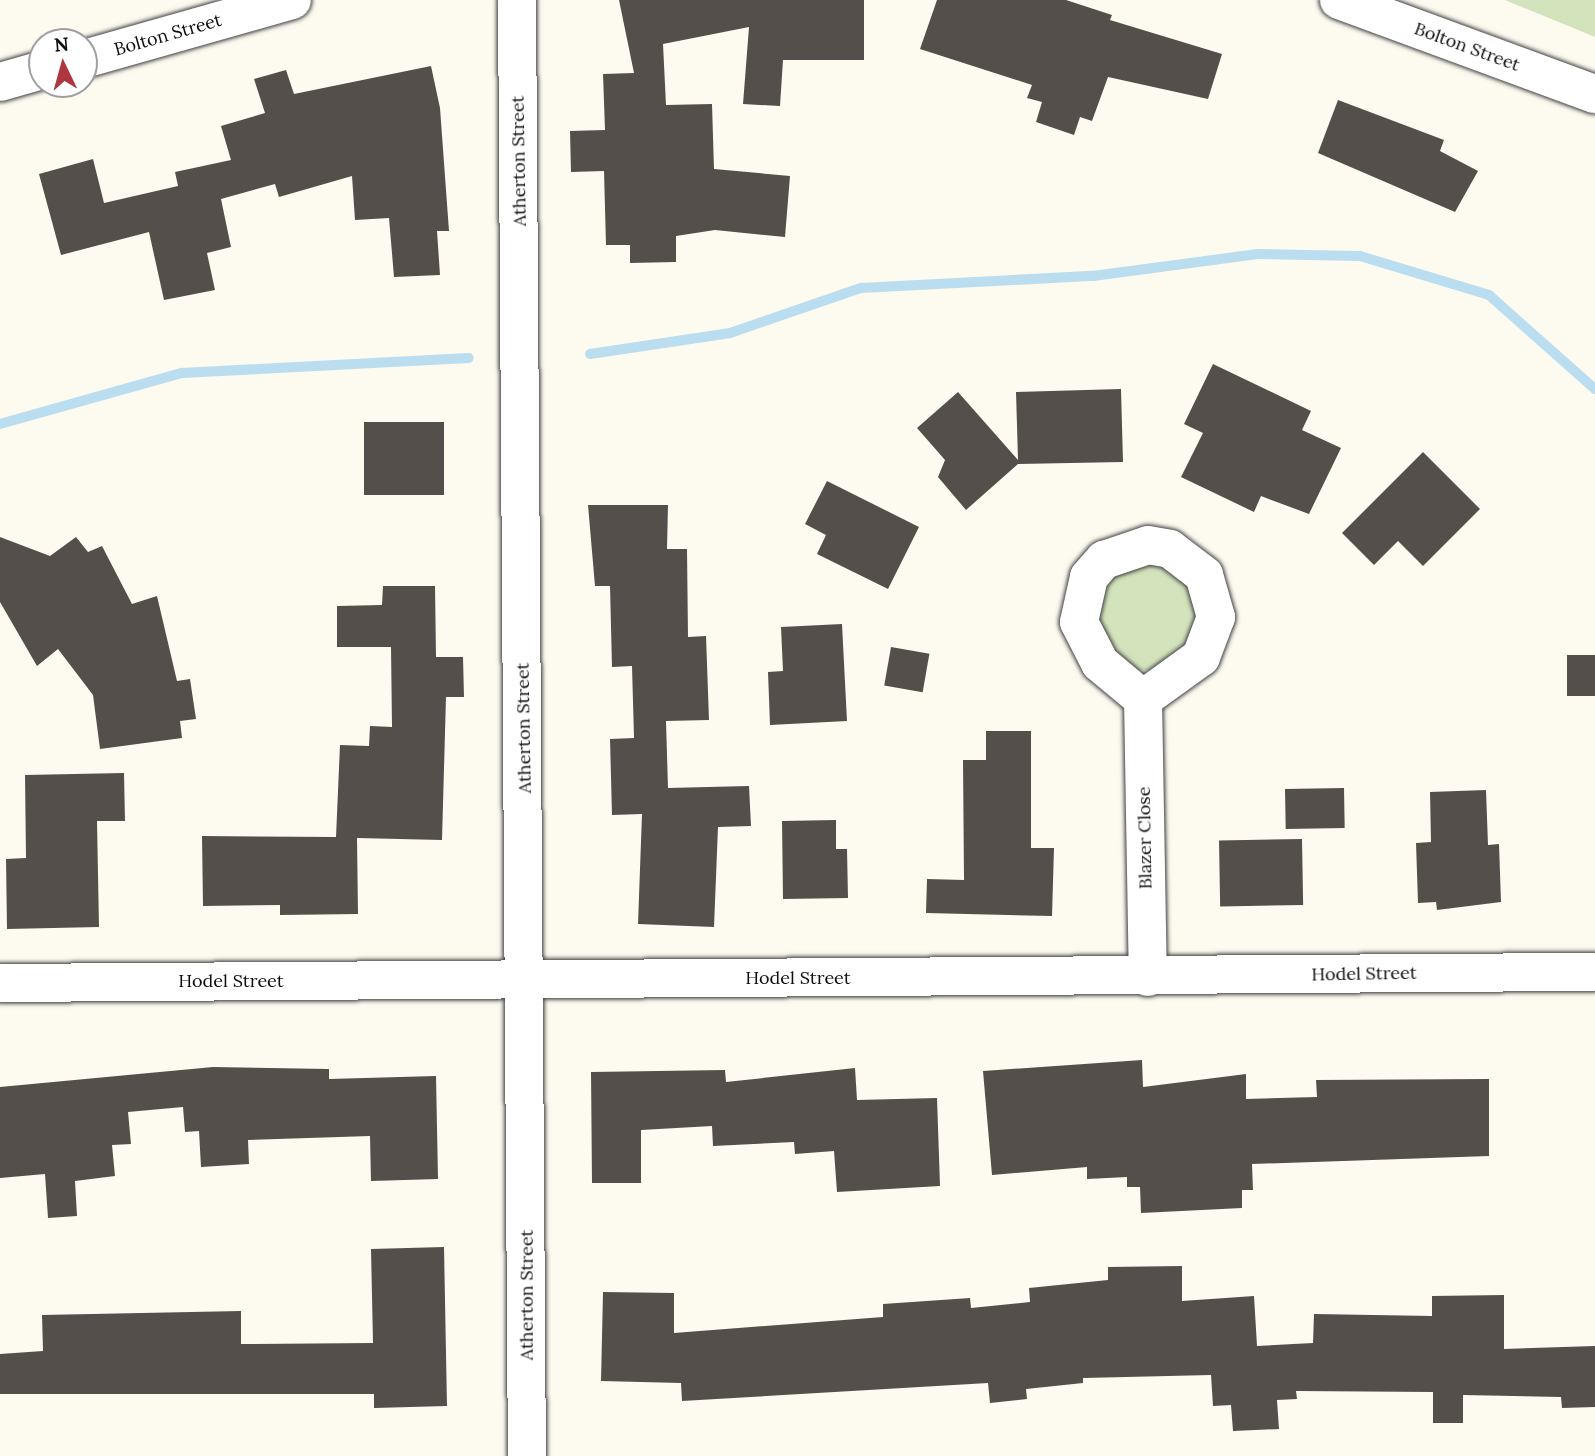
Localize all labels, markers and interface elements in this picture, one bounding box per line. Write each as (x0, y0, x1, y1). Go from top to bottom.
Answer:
street label: Bolton Street (112, 9, 224, 61)
street label: Bolton Street (1411, 18, 1523, 76)
north arrow (28, 28, 98, 98)
text: N (53, 31, 70, 57)
street label: Atherton Street (507, 95, 531, 227)
street label: Atherton Street (512, 662, 536, 794)
street label: Blazer Close (1133, 786, 1157, 890)
street label: Hodel Street (1311, 962, 1417, 986)
street label: Hodel Street (745, 967, 851, 989)
street label: Hodel Street (178, 970, 284, 992)
street label: Atherton Street (516, 1230, 538, 1360)

